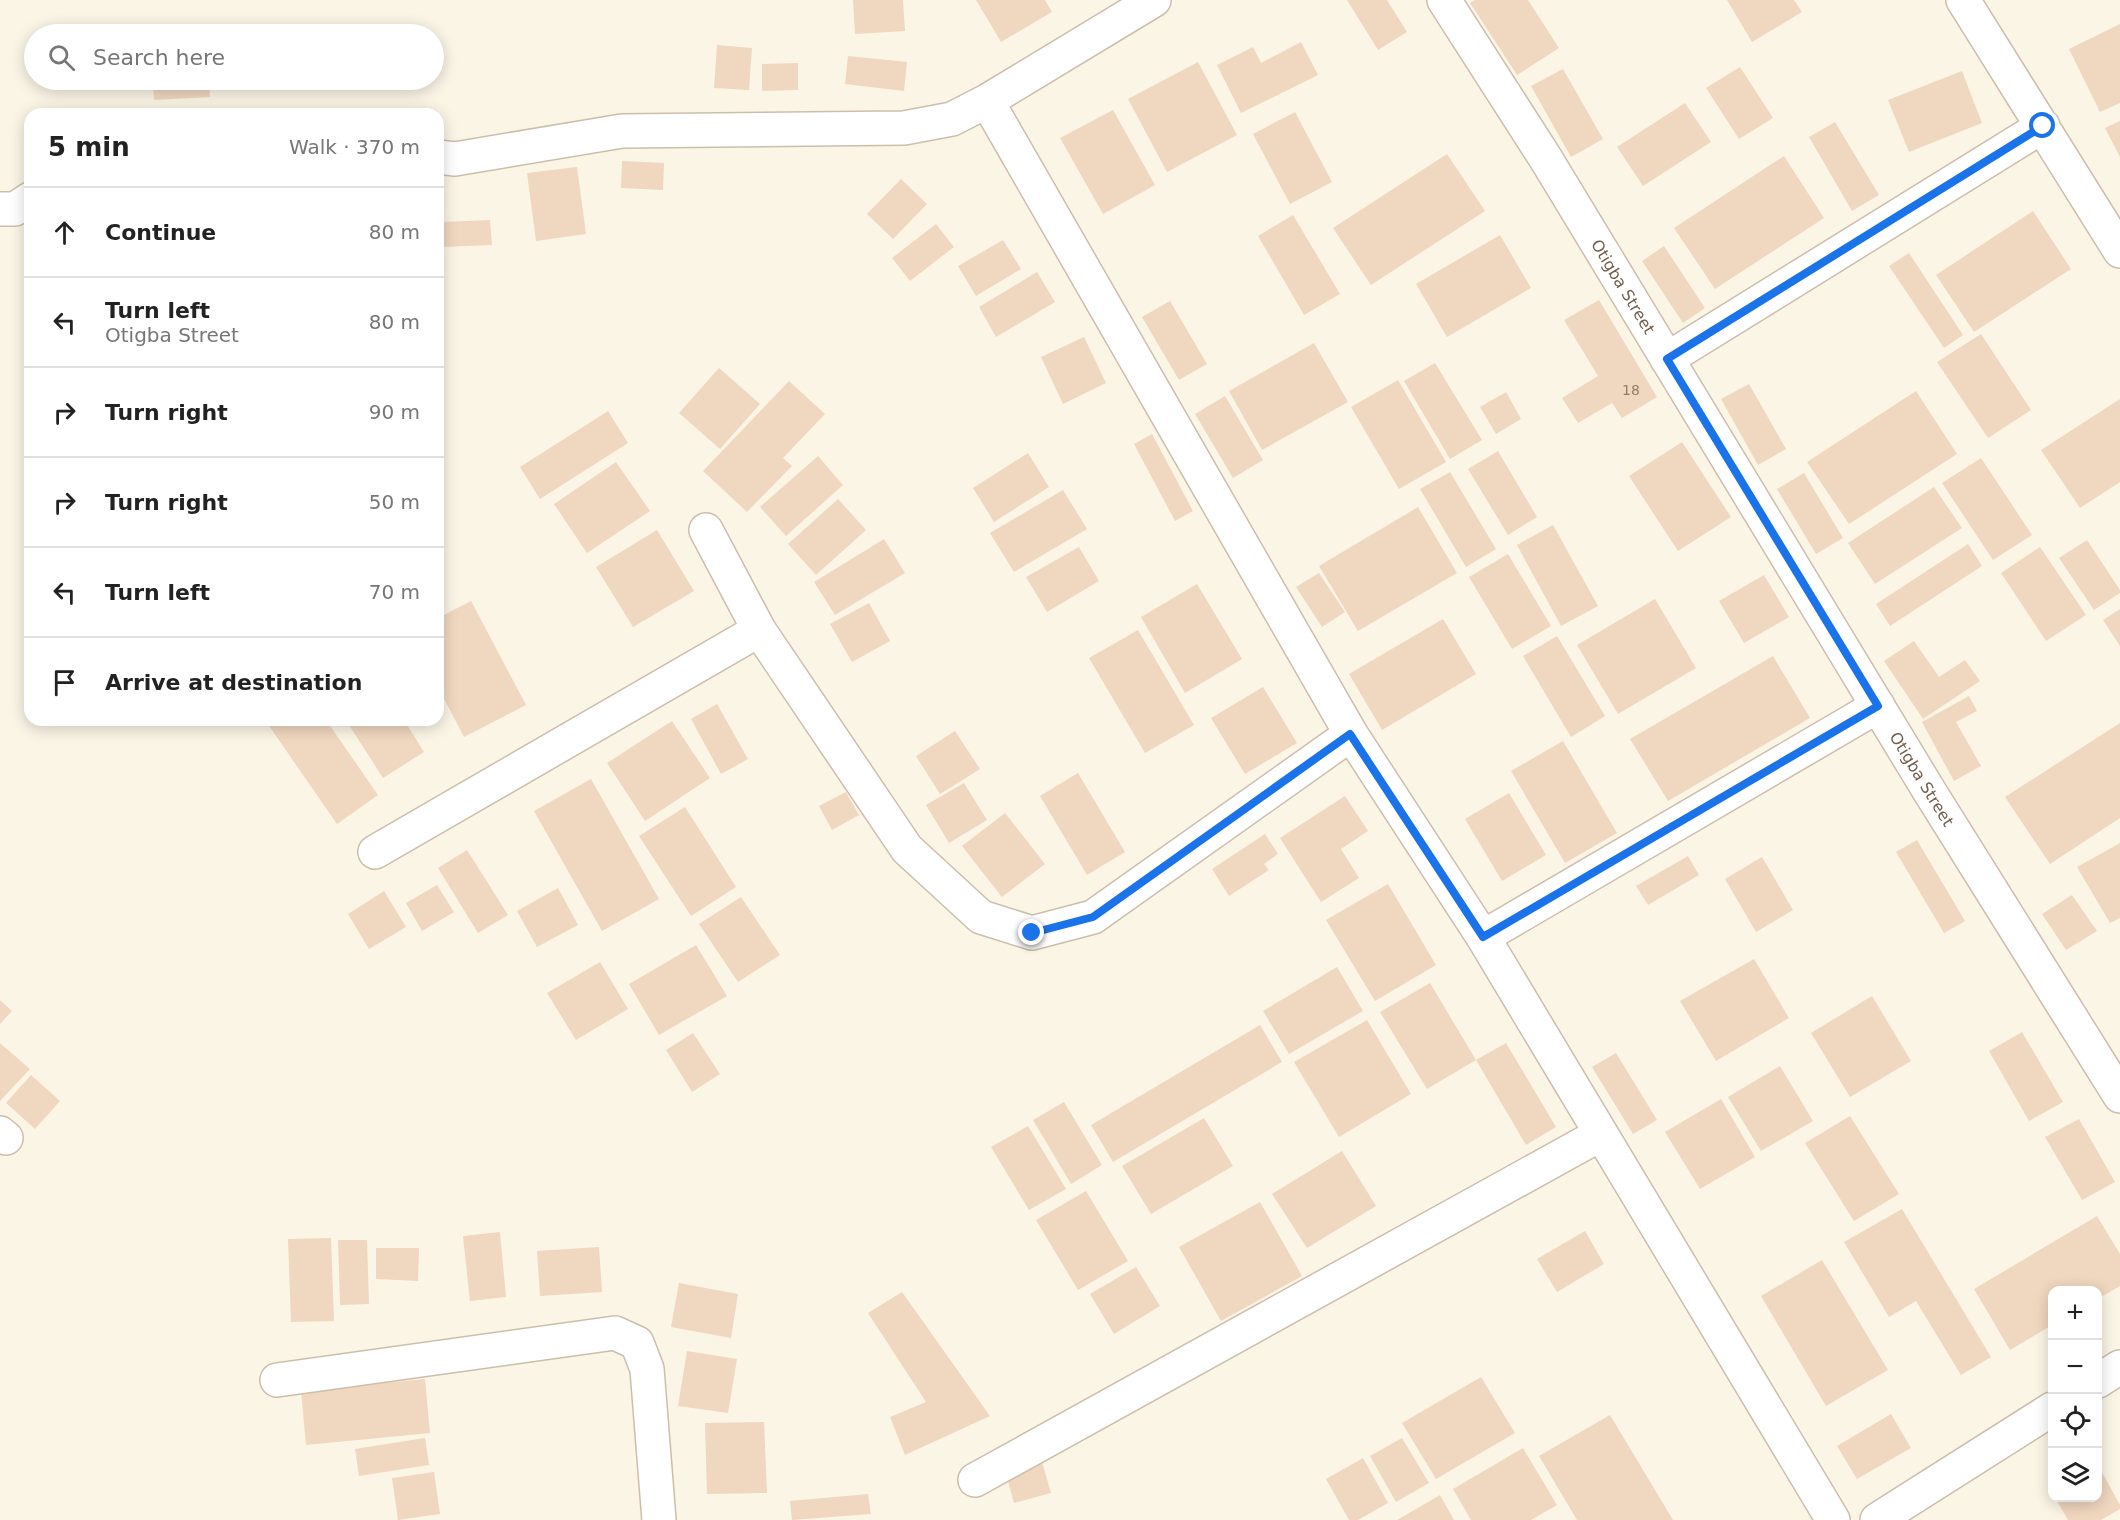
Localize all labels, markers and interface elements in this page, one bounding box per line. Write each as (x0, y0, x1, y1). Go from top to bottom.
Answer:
search box (24, 24, 444, 90)
icon: search (45, 41, 78, 74)
text: Search here (93, 45, 225, 70)
route start (2029, 112, 2055, 138)
text: 5 min (48, 132, 130, 162)
text: Walk · 370 m (289, 135, 420, 159)
icon: ahead (48, 216, 81, 249)
text: Continue (105, 220, 216, 245)
text: 80 m (369, 220, 420, 244)
street label: Otigba Street (1587, 236, 1659, 338)
text: Turn left (105, 298, 210, 323)
icon: left (48, 306, 81, 339)
text: 80 m (369, 310, 420, 334)
text: Otigba Street (105, 323, 239, 347)
house number: 18 (1622, 382, 1640, 398)
icon: right (48, 396, 81, 429)
text: Turn right (105, 400, 228, 425)
text: 90 m (369, 400, 420, 424)
icon: right (48, 486, 81, 519)
text: Turn right (105, 490, 228, 515)
text: 50 m (369, 490, 420, 514)
icon: left (48, 576, 81, 609)
text: Turn left (105, 580, 210, 605)
text: 70 m (369, 580, 420, 604)
icon: arrive (48, 666, 81, 699)
text: Arrive at destination (105, 670, 362, 695)
street label: Otigba Street (1886, 729, 1958, 830)
route end (1018, 919, 1044, 945)
map controls (2048, 1286, 2102, 1502)
button: + (2048, 1286, 2102, 1340)
button: − (2048, 1340, 2102, 1394)
button: locate (2048, 1394, 2102, 1448)
button: layers (2048, 1448, 2102, 1502)

